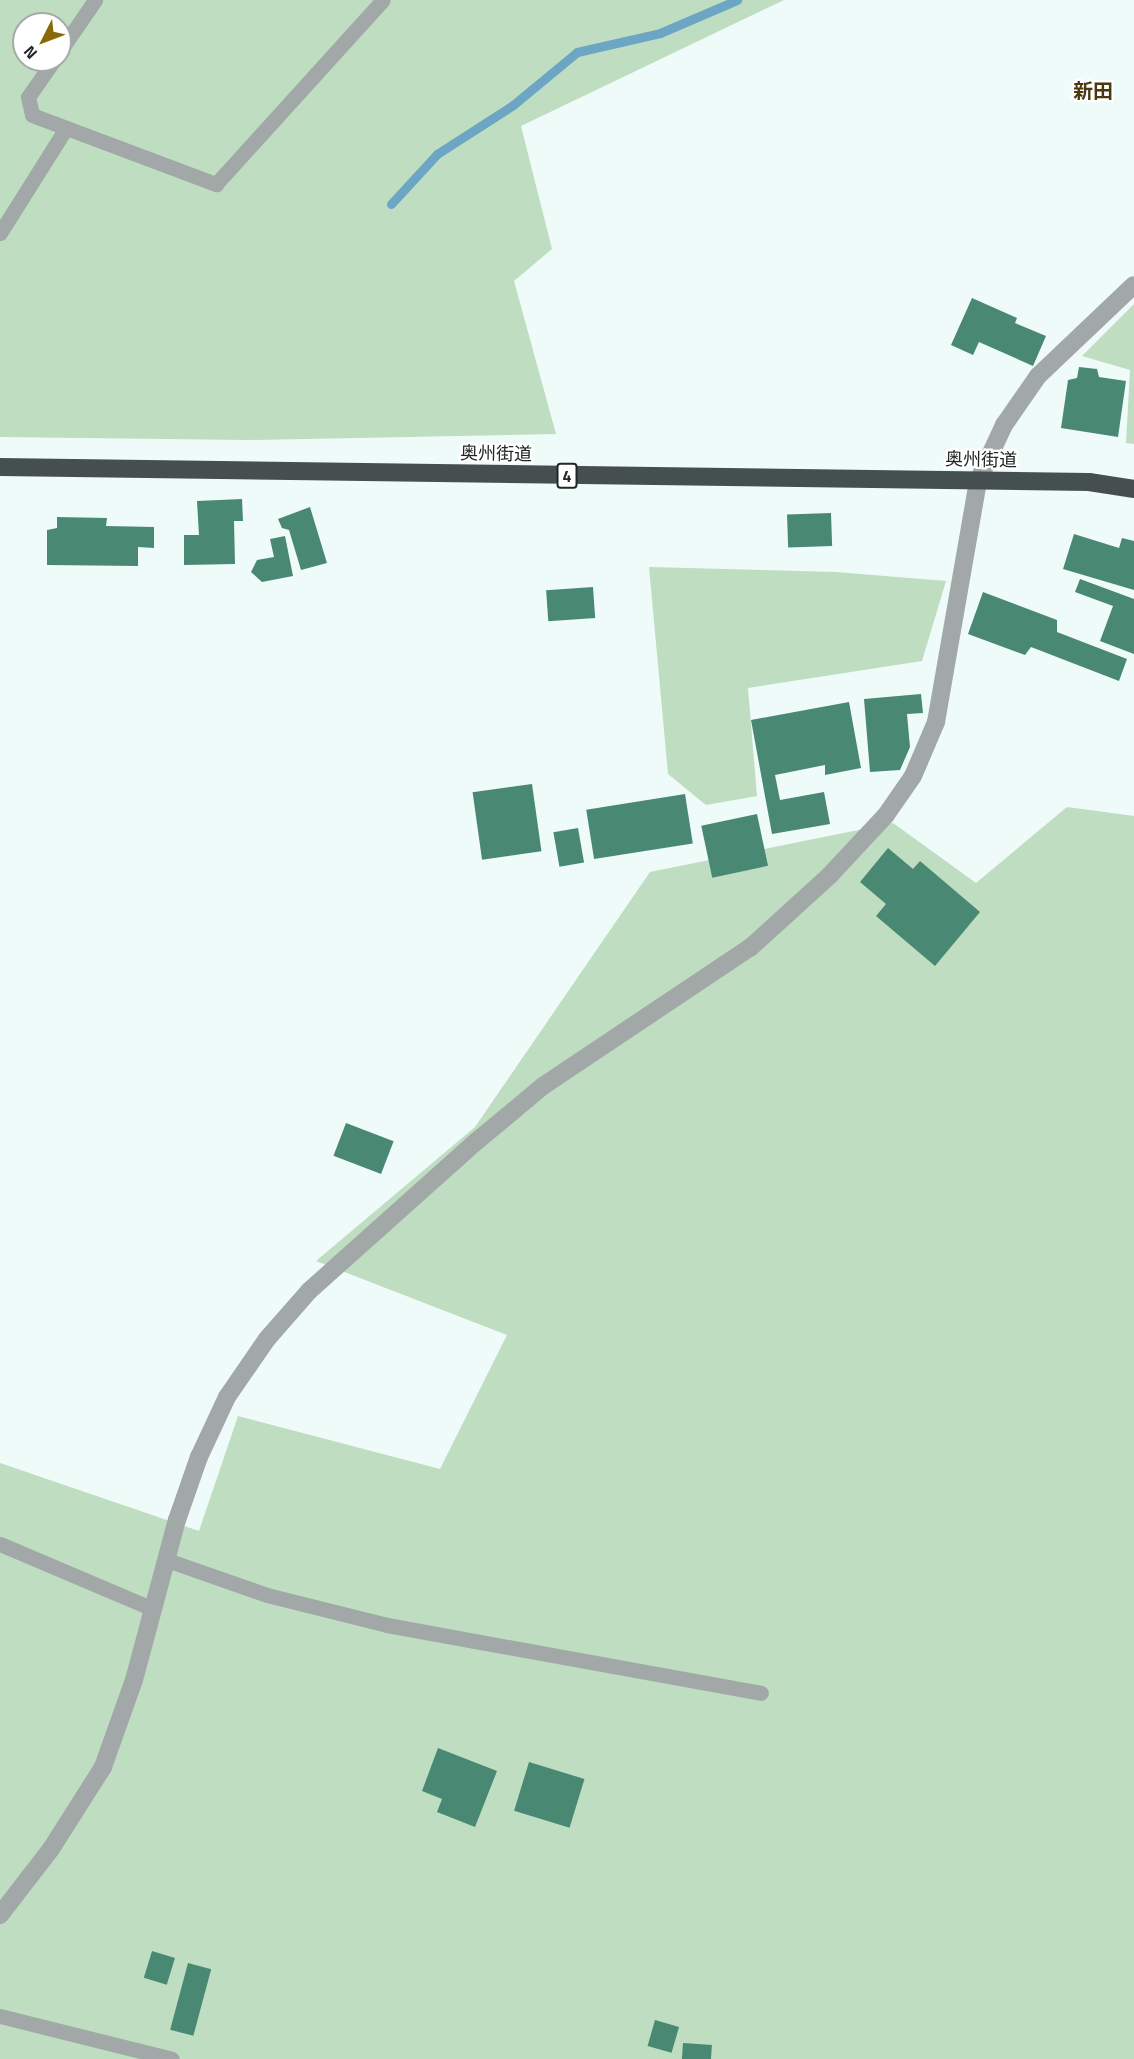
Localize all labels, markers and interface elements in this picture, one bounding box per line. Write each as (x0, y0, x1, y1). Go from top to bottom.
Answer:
north arrow (12, 12, 72, 72)
text: N (17, 41, 43, 65)
district label: 新田 (1073, 78, 1113, 102)
street label: 奥州街道 (460, 443, 532, 465)
street label: 奥州街道 (945, 449, 1017, 471)
road number: 4 (556, 463, 578, 489)

